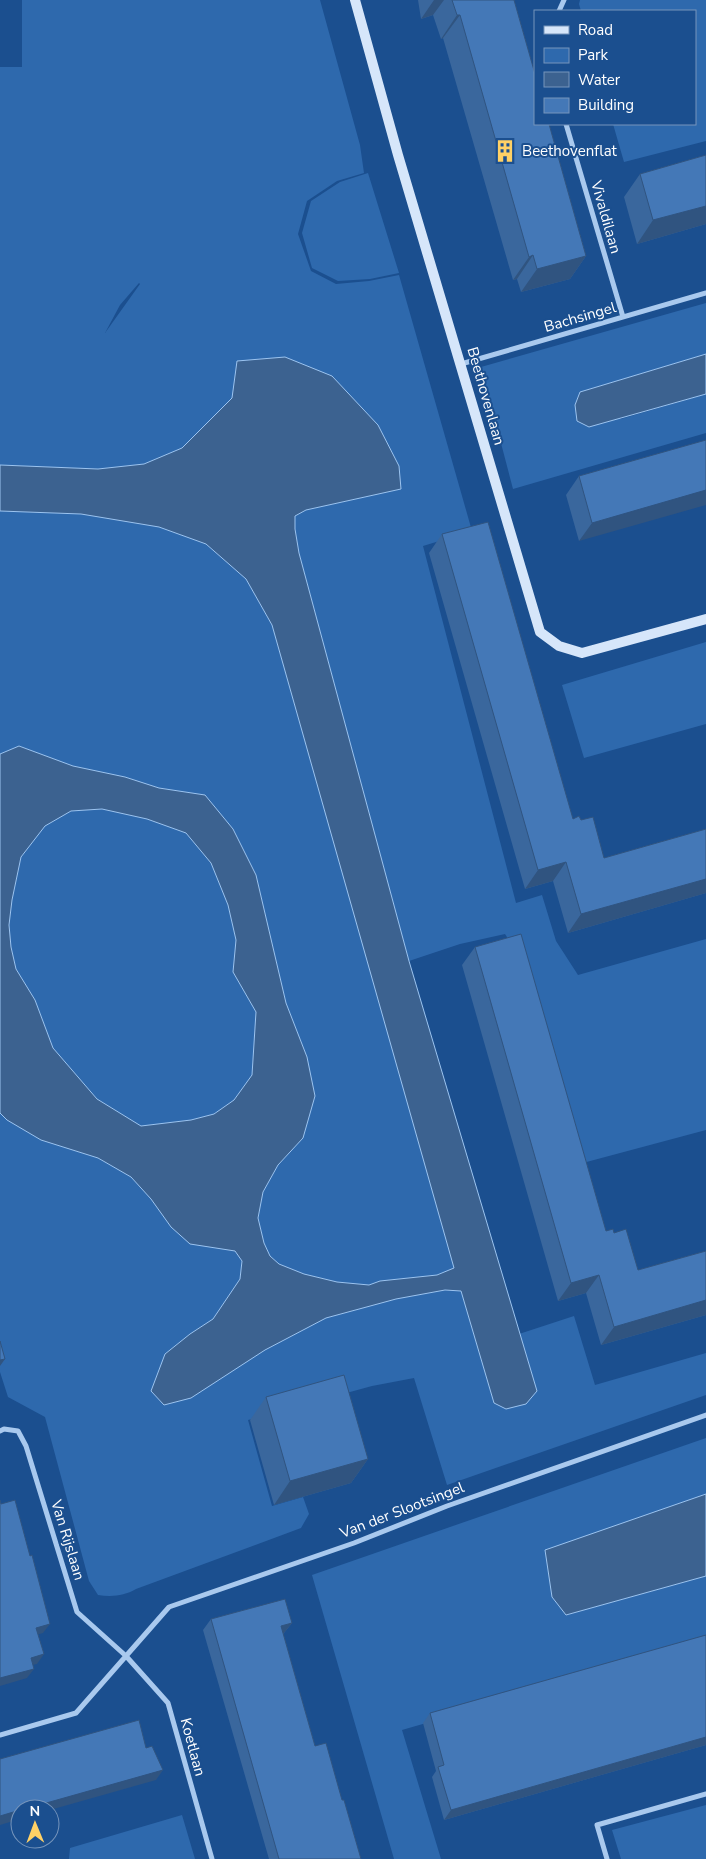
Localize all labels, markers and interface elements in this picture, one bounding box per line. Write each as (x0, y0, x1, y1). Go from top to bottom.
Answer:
legend (534, 10, 696, 125)
text: Road (578, 20, 613, 40)
text: Park (578, 45, 608, 65)
text: Water (578, 70, 621, 90)
text: Building (578, 95, 634, 115)
building icon: Beethovenflat (492, 138, 518, 164)
place label: Beethovenflat (522, 141, 618, 161)
street label: Vivaldilaan (586, 177, 626, 256)
street label: Bachsingel (542, 297, 619, 337)
street label: Beethovenlaan (462, 345, 510, 447)
street label: Van der Slootsingel (336, 1477, 468, 1543)
street label: Van Rijslaan (46, 1496, 90, 1583)
street label: Koetlaan (176, 1716, 210, 1778)
north arrow (10, 1799, 60, 1849)
text: N (29, 1802, 40, 1821)

